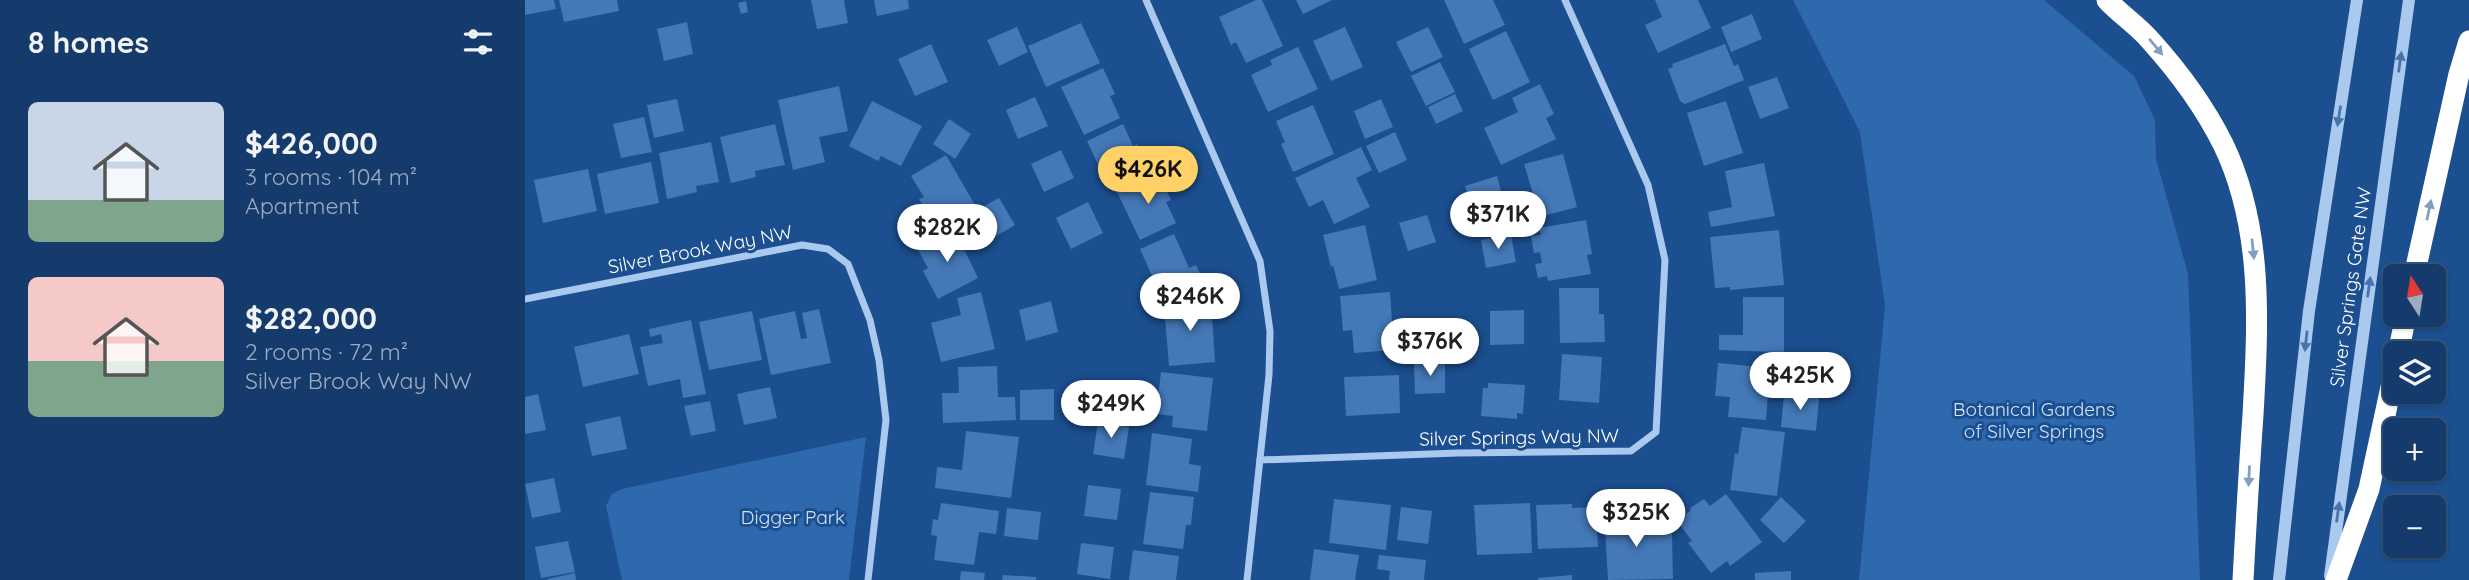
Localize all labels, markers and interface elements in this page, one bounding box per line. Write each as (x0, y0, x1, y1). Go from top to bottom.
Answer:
text: 8 homes (28, 23, 149, 61)
icon: filters (459, 23, 497, 61)
one-way arrow (2148, 38, 2164, 56)
one-way arrow (2395, 50, 2406, 72)
one-way arrow (2333, 105, 2344, 127)
text: $426,000 (245, 124, 378, 162)
icon: home (84, 130, 168, 214)
pin: $426K (1099, 146, 1197, 206)
text: $426K (1114, 154, 1182, 183)
text: 3 rooms · 104 m² (245, 162, 417, 191)
street label: Silver Springs Gate NW (2324, 186, 2376, 388)
text: Apartment (245, 191, 359, 220)
pin: $371K (1449, 191, 1547, 251)
text: $371K (1466, 199, 1530, 228)
one-way arrow (2423, 199, 2434, 221)
pin: $282K (898, 204, 996, 264)
text: $282K (913, 212, 981, 241)
street label: Silver Brook Way NW (606, 219, 794, 279)
one-way arrow (2247, 238, 2258, 260)
north arrow (2383, 264, 2447, 327)
map controls (2383, 264, 2446, 558)
pin: $246K (1141, 274, 1239, 333)
one-way arrow (2364, 276, 2375, 298)
text: $246K (1156, 281, 1224, 310)
text: $282,000 (245, 299, 377, 337)
icon: home (84, 305, 168, 389)
pin: $376K (1381, 318, 1479, 378)
text: $376K (1397, 326, 1463, 355)
one-way arrow (2300, 330, 2311, 352)
text: 2 rooms · 72 m² (245, 337, 408, 366)
button: layers (2383, 341, 2446, 404)
pin: $425K (1751, 352, 1849, 412)
text: $425K (1766, 360, 1834, 389)
text: Silver Brook Way NW (245, 366, 472, 395)
pin: $249K (1062, 380, 1160, 440)
text: $249K (1077, 388, 1145, 417)
park label: Botanical Gardens of Silver Springs (1953, 397, 2115, 443)
button: + (2383, 418, 2446, 481)
street label: Silver Springs Way NW (1419, 423, 1619, 451)
one-way arrow (2243, 465, 2254, 487)
pin: $325K (1587, 490, 1685, 549)
button: − (2383, 495, 2446, 558)
text: $325K (1602, 497, 1670, 526)
one-way arrow (2333, 501, 2344, 523)
park label: Digger Park (741, 505, 845, 529)

